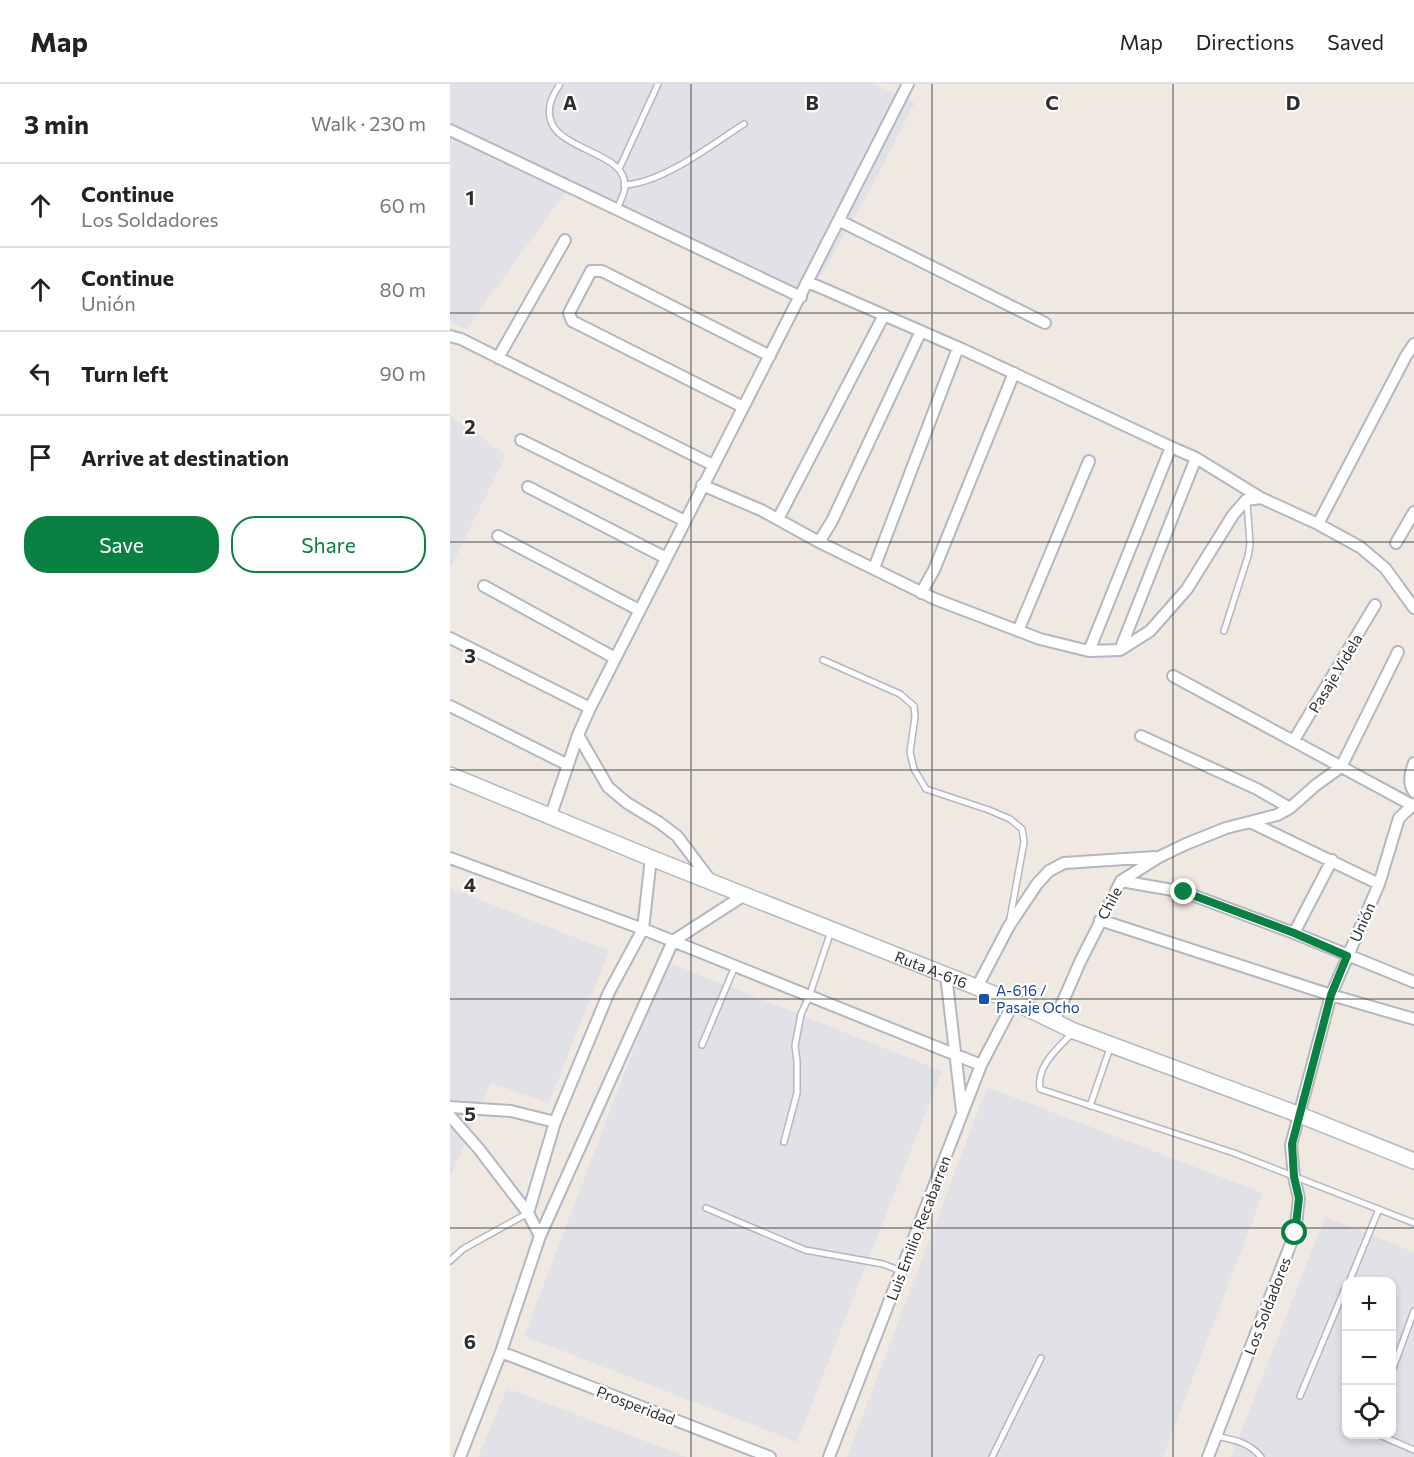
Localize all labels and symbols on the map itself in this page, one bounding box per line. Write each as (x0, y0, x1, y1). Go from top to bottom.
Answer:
text: A (563, 90, 577, 114)
text: B (805, 90, 819, 114)
text: C (1045, 90, 1059, 114)
text: D (1286, 90, 1300, 114)
text: 1 (465, 185, 475, 209)
text: 2 (464, 414, 476, 438)
street label: Pasaje Videla (1304, 630, 1366, 716)
text: 3 (464, 643, 476, 667)
text: 4 (464, 872, 476, 896)
route end (1170, 878, 1196, 904)
street label: Chile (1093, 883, 1125, 922)
street label: Unión (1345, 900, 1379, 944)
street label: Ruta A-616 (893, 947, 970, 992)
place label: A-616 / Pasaje Ocho (996, 981, 1080, 1016)
marker: A-616 / Pasaje Ocho (977, 992, 991, 1006)
text: 5 (464, 1101, 476, 1125)
street label: Luis Emilio Recabarren (882, 1153, 954, 1303)
route start (1281, 1219, 1307, 1245)
street label: Los Soldadores (1240, 1254, 1294, 1357)
text: 6 (464, 1329, 476, 1353)
street label: Prosperidad (594, 1382, 678, 1428)

